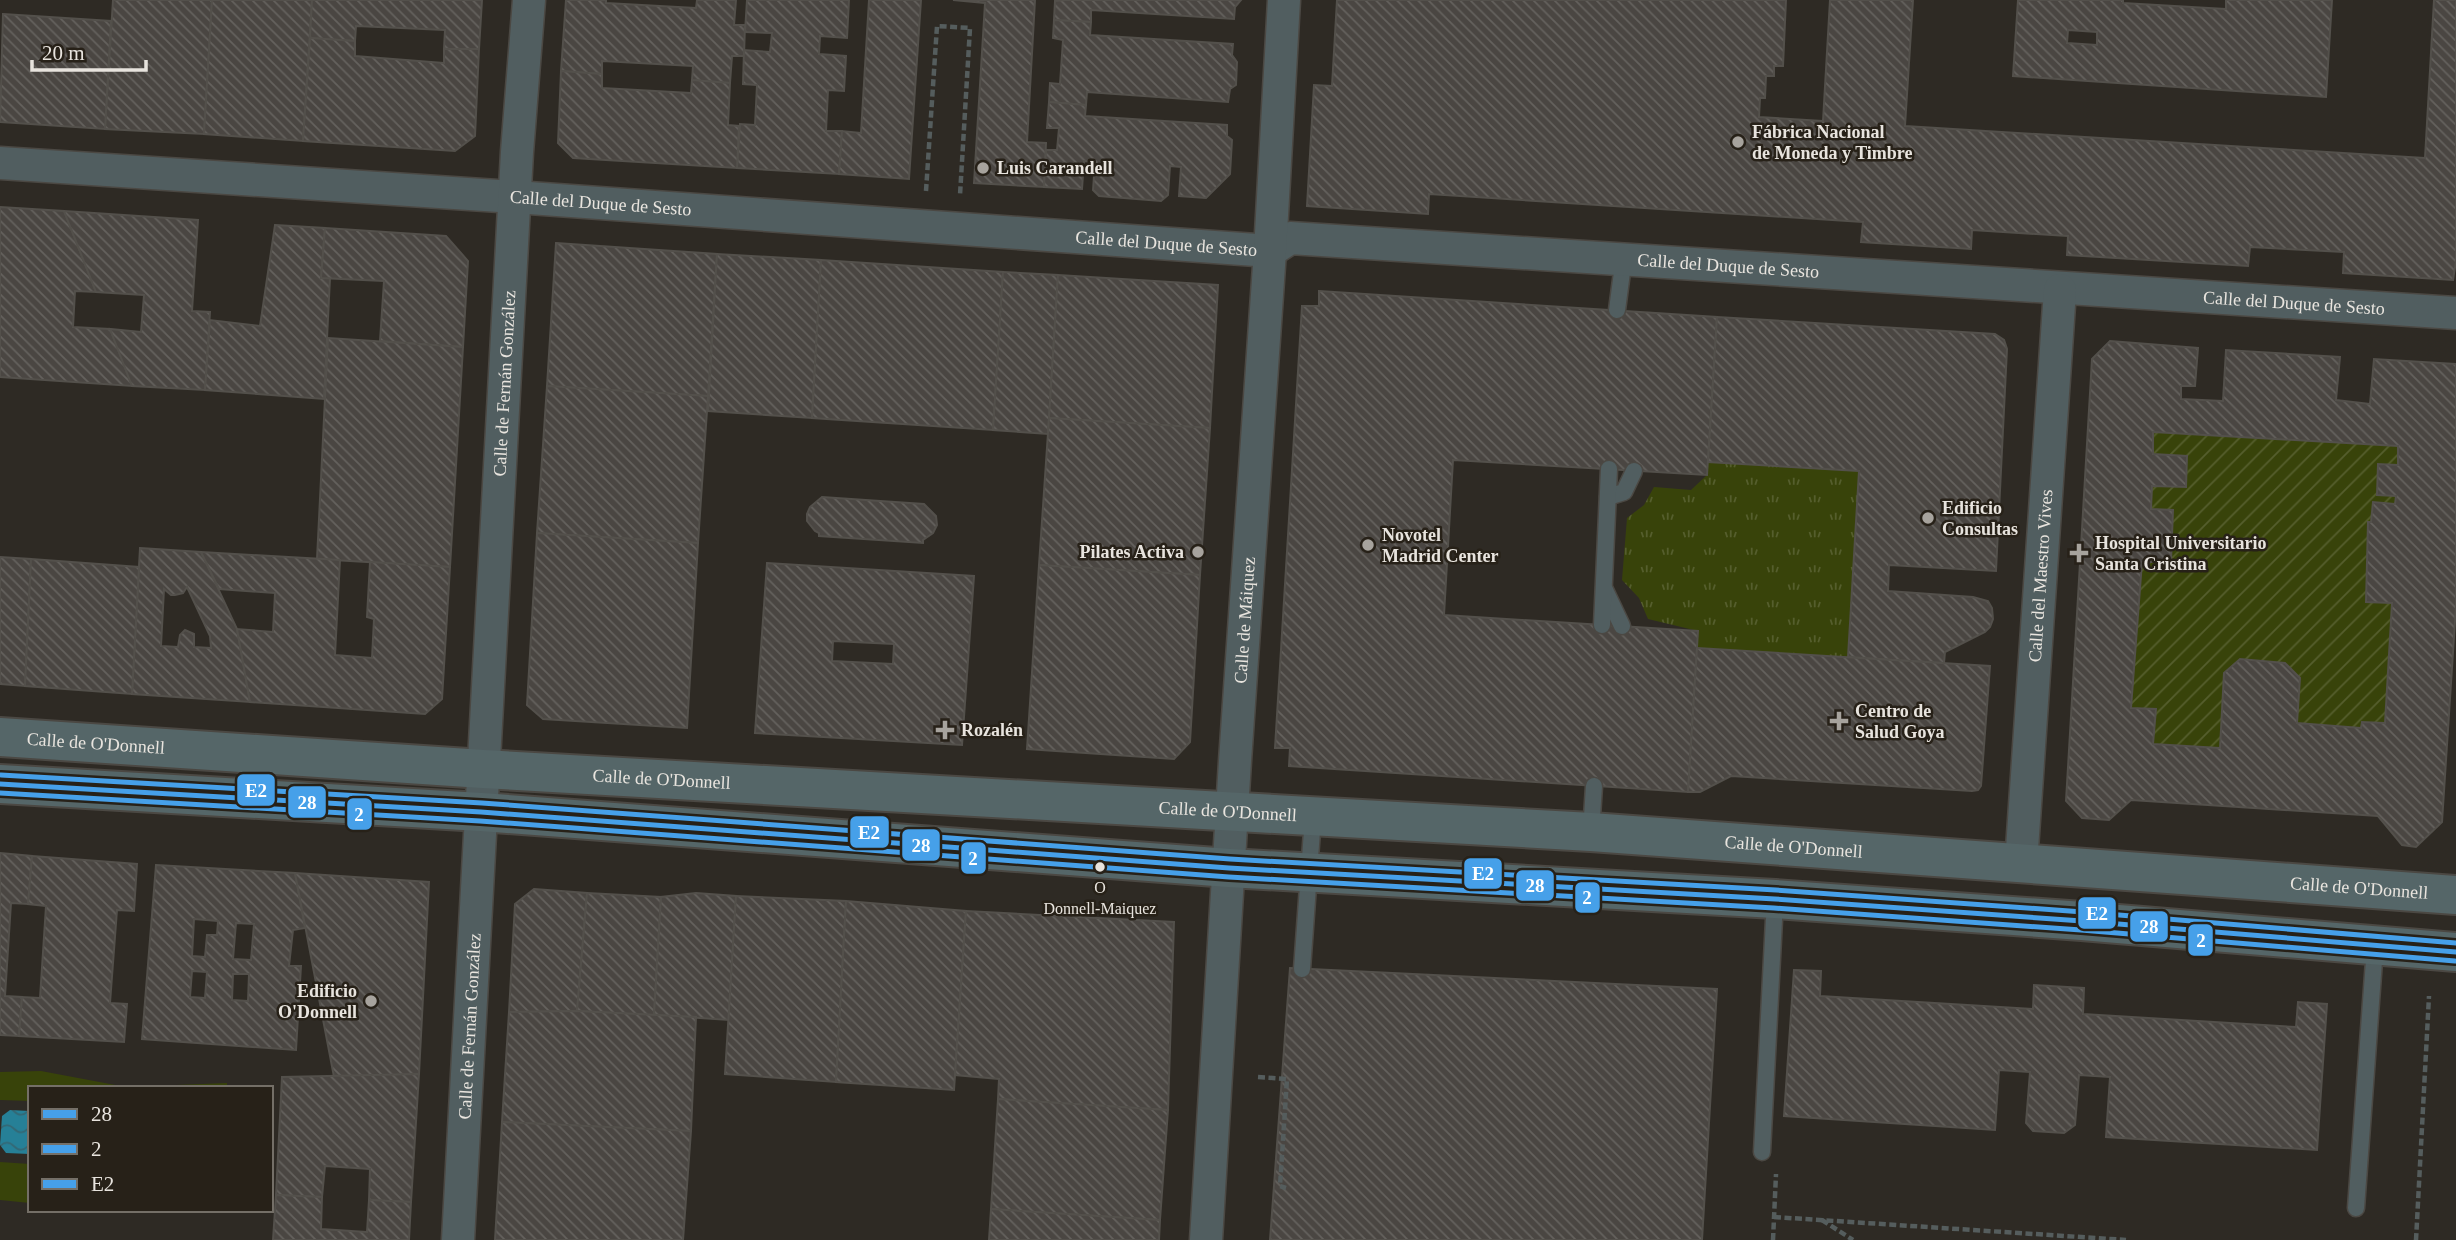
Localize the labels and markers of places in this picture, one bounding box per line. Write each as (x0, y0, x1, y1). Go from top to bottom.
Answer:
place label: Fábrica Nacional de Moneda y Timbre (1752, 122, 1913, 163)
marker: Fábrica Nacional de Moneda y Timbre (1730, 134, 1746, 150)
place label: Luis Carandell (997, 158, 1113, 178)
marker: Luis Carandell (975, 160, 991, 176)
place label: Edificio Consultas (1942, 498, 2018, 539)
marker: Edificio Consultas (1920, 510, 1936, 526)
place label: Novotel Madrid Center (1382, 525, 1498, 566)
place label: Hospital Universitario Santa Cristina (2095, 533, 2267, 574)
marker: Novotel Madrid Center (1360, 537, 1376, 553)
place label: Pilates Activa (1080, 542, 1184, 562)
marker: Hospital Universitario Santa Cristina (2069, 543, 2089, 563)
marker: Pilates Activa (1190, 544, 1206, 560)
place label: Centro de Salud Goya (1855, 701, 1945, 742)
marker: Centro de Salud Goya (1829, 711, 1849, 731)
marker: Rozalén (935, 720, 955, 740)
place label: Rozalén (961, 720, 1023, 740)
marker: O Donnell-Maiquez (1093, 860, 1107, 874)
place label: O Donnell-Maiquez (1044, 879, 1156, 918)
place label: Edificio O'Donnell (278, 981, 357, 1022)
marker: Edificio O'Donnell (363, 993, 379, 1009)

